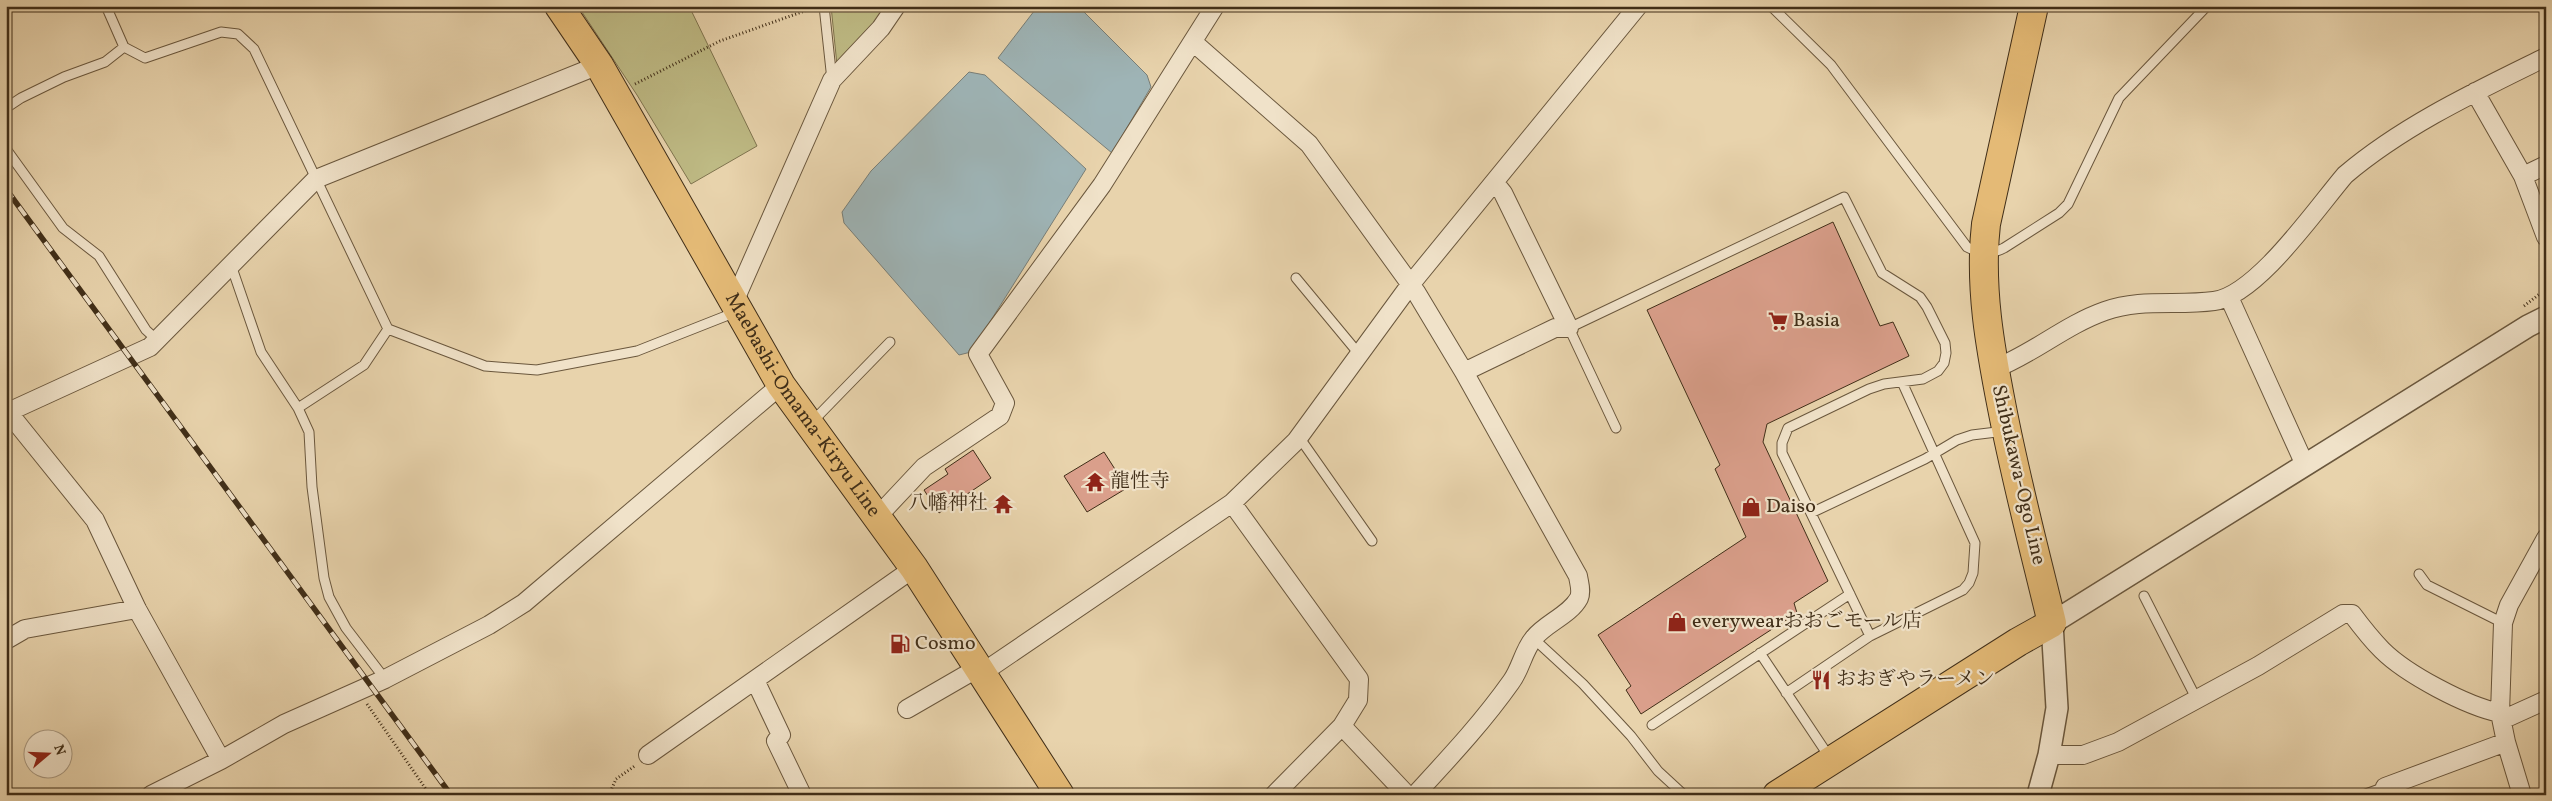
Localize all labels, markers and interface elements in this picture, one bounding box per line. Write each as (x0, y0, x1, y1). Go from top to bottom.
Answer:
street label: Maebashi-Omama-Kiryu Line (718, 288, 887, 523)
place label: Basia (1793, 307, 1840, 335)
supermarket icon: Basia (1767, 310, 1789, 332)
street label: Shibukawa-Ogo Line (1984, 382, 2052, 568)
place label: 龍性寺 (1110, 468, 1170, 496)
temple icon: 龍性寺 (1084, 471, 1106, 493)
place label: 八幡神社 (908, 490, 988, 518)
temple icon: 八幡神社 (992, 493, 1014, 515)
place label: Daiso (1766, 493, 1816, 521)
shop icon: Daiso (1740, 496, 1762, 518)
place label: everywearおおごモール店 (1692, 608, 1922, 636)
shop icon: everywearおおごモール店 (1666, 611, 1688, 633)
place label: Cosmo (915, 630, 976, 658)
fuel station icon: Cosmo (889, 633, 911, 655)
place label: おおぎやラーメン (1836, 666, 1995, 694)
restaurant icon: おおぎやラーメン (1810, 669, 1832, 691)
north arrow (22, 728, 72, 778)
text: N (48, 742, 70, 758)

